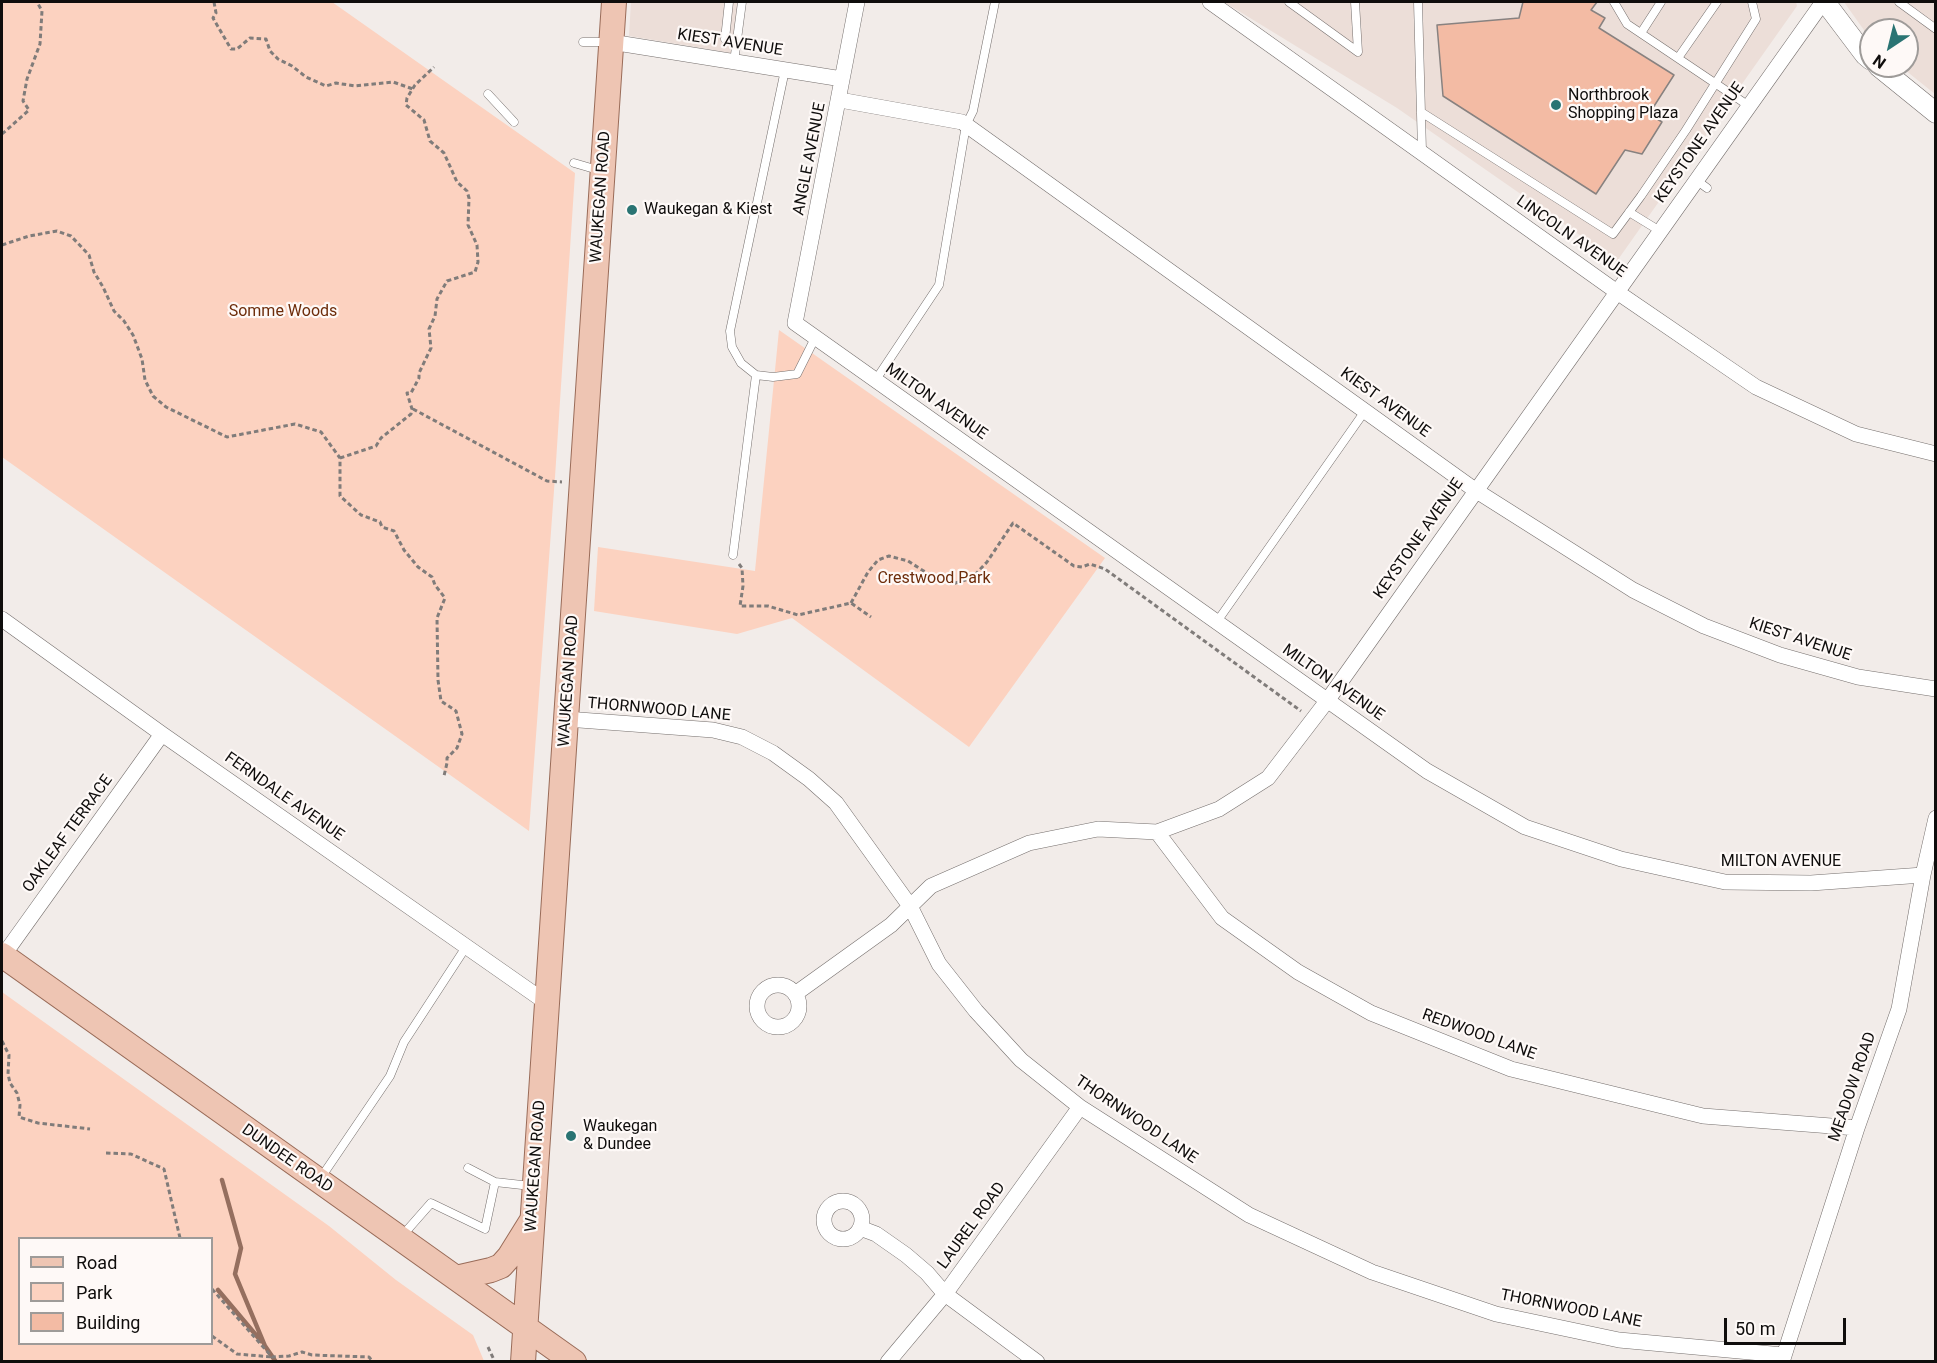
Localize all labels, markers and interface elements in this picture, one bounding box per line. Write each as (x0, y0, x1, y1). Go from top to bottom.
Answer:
north arrow (1859, 18, 1919, 78)
street label: KIEST AVENUE (676, 25, 784, 61)
text: N (1869, 50, 1890, 73)
street label: KEYSTONE AVENUE (1651, 79, 1749, 207)
place label: Northbrook Shopping Plaza (1568, 86, 1678, 124)
marker: Northbrook Shopping Plaza (1549, 98, 1563, 112)
street label: ANGLE AVENUE (790, 101, 830, 217)
street label: WAUKEGAN ROAD (587, 130, 615, 264)
street label: LINCOLN AVENUE (1512, 192, 1630, 282)
place label: Waukegan & Kiest (644, 200, 772, 220)
marker: Waukegan & Kiest (625, 203, 639, 217)
park label: Somme Woods (229, 302, 337, 322)
street label: MILTON AVENUE (881, 360, 991, 444)
street label: KIEST AVENUE (1336, 364, 1434, 442)
street label: KEYSTONE AVENUE (1370, 475, 1468, 603)
park label: Crestwood Park (877, 569, 991, 589)
street label: WAUKEGAN ROAD (555, 614, 583, 748)
street label: KIEST AVENUE (1746, 614, 1854, 666)
street label: MILTON AVENUE (1278, 641, 1388, 725)
street label: THORNWOOD LANE (587, 694, 731, 726)
street label: FERNDALE AVENUE (221, 749, 347, 845)
street label: OAKLEAF TERRACE (19, 772, 117, 896)
street label: MILTON AVENUE (1721, 852, 1841, 872)
street label: REDWOOD LANE (1419, 1005, 1539, 1065)
street label: MEADOW ROAD (1825, 1030, 1881, 1144)
street label: THORNWOOD LANE (1071, 1072, 1201, 1168)
street label: WAUKEGAN ROAD (522, 1099, 550, 1233)
place label: Waukegan & Dundee (583, 1117, 657, 1155)
street label: DUNDEE ROAD (238, 1121, 336, 1197)
marker: Waukegan & Dundee (564, 1129, 578, 1143)
street label: LAUREL ROAD (934, 1179, 1010, 1273)
legend (18, 1237, 213, 1345)
text: Road (76, 1252, 117, 1273)
text: Park (76, 1282, 112, 1303)
street label: THORNWOOD LANE (1499, 1286, 1643, 1332)
scale bar (1727, 1306, 1848, 1344)
text: Building (76, 1312, 140, 1333)
text: 50 m (1735, 1318, 1775, 1339)

